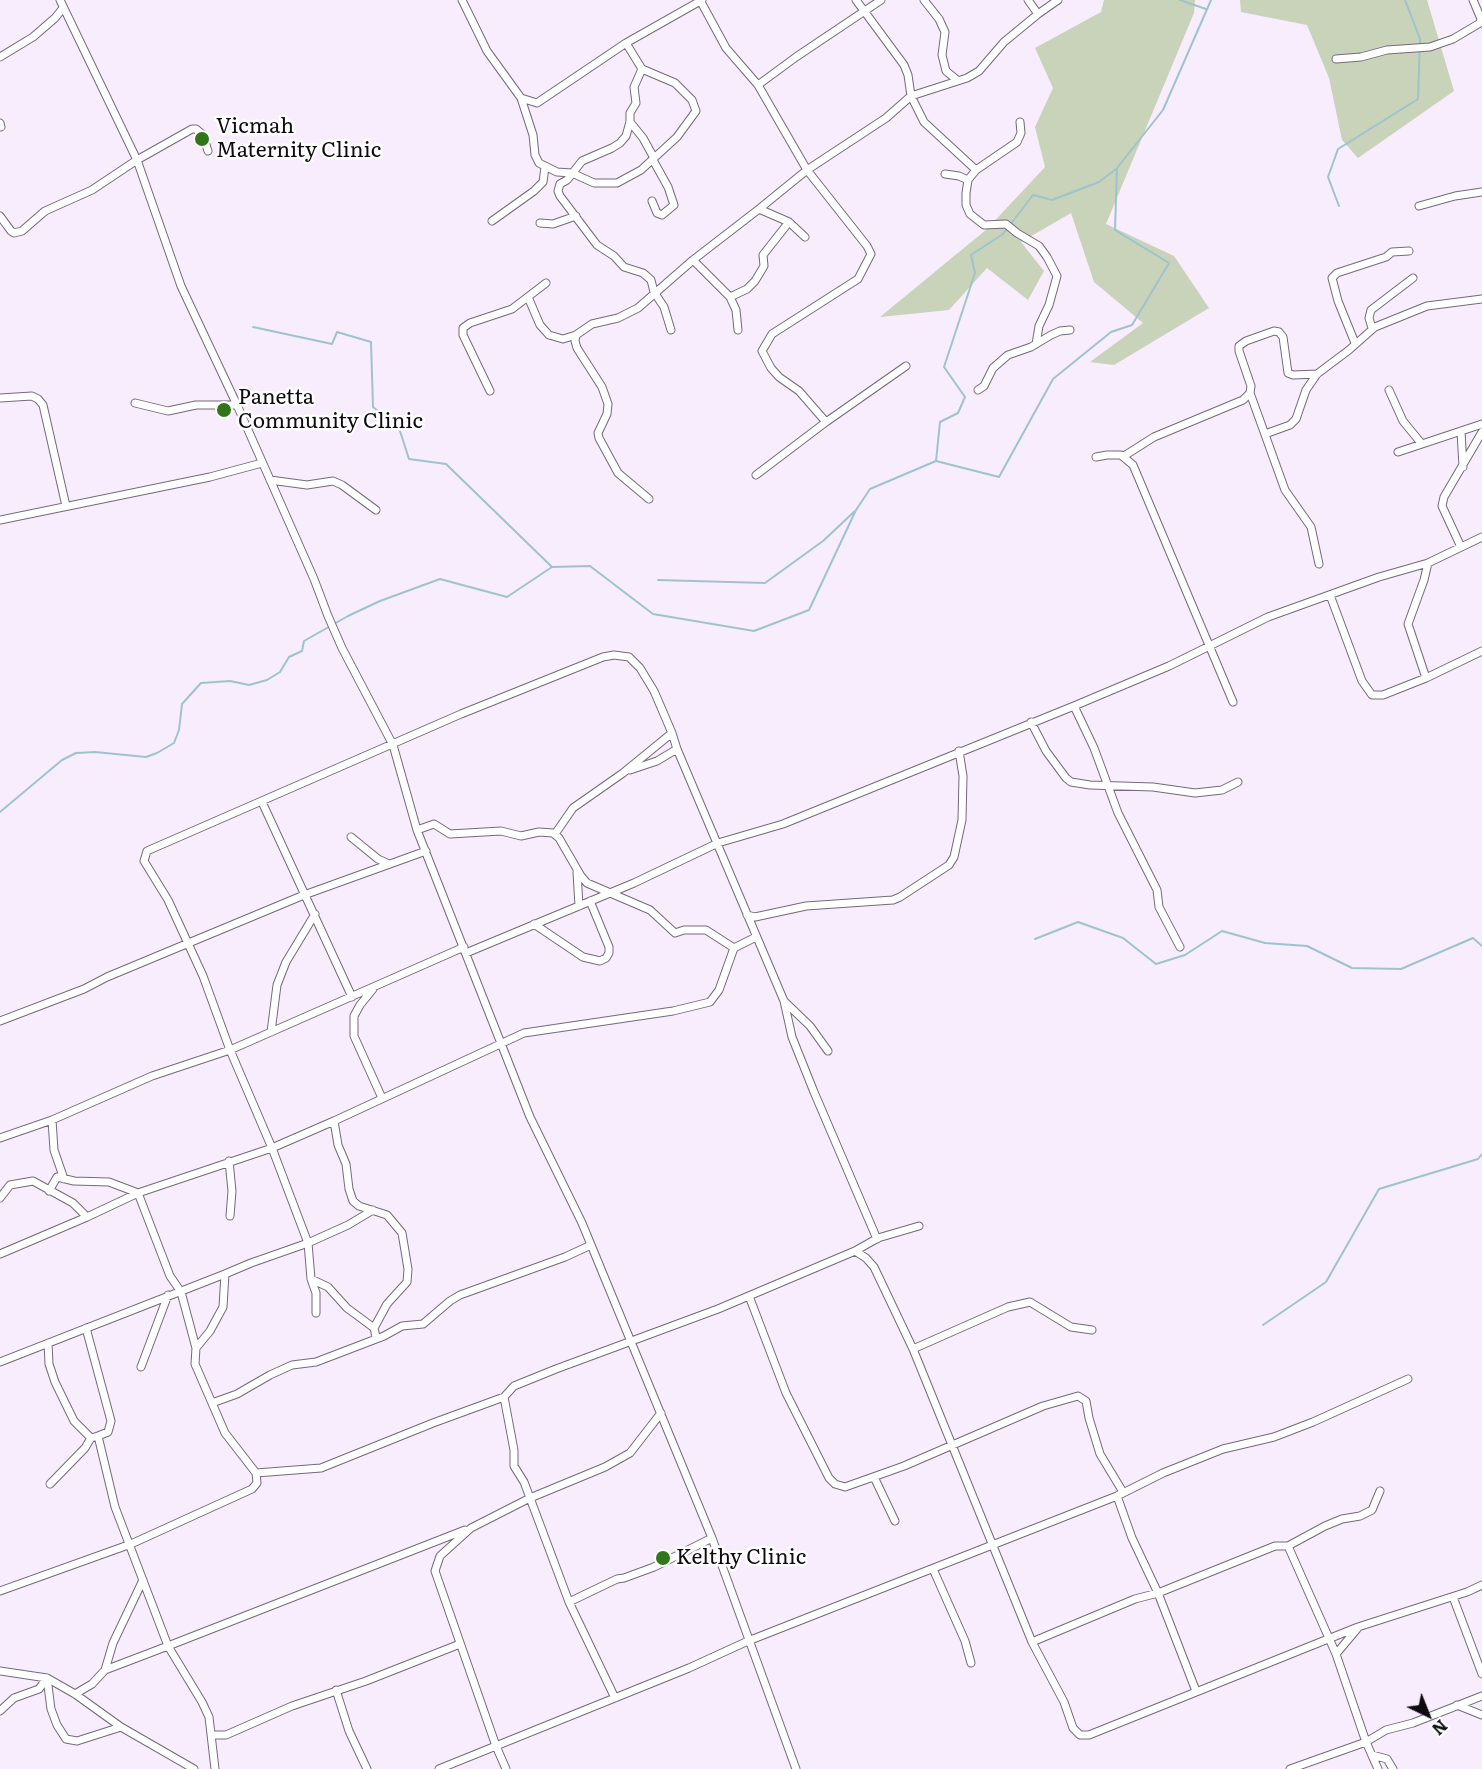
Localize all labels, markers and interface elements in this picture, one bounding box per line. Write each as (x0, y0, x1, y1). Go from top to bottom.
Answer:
place label: Vicmah Maternity Clinic (216, 114, 381, 164)
marker: Vicmah Maternity Clinic (193, 130, 211, 148)
place label: Panetta Community Clinic (238, 385, 423, 435)
marker: Panetta Community Clinic (215, 401, 233, 419)
place label: Kelthy Clinic (676, 1545, 806, 1571)
marker: Kelthy Clinic (654, 1549, 672, 1567)
north arrow (1398, 1685, 1458, 1745)
text: N (1427, 1715, 1453, 1742)

